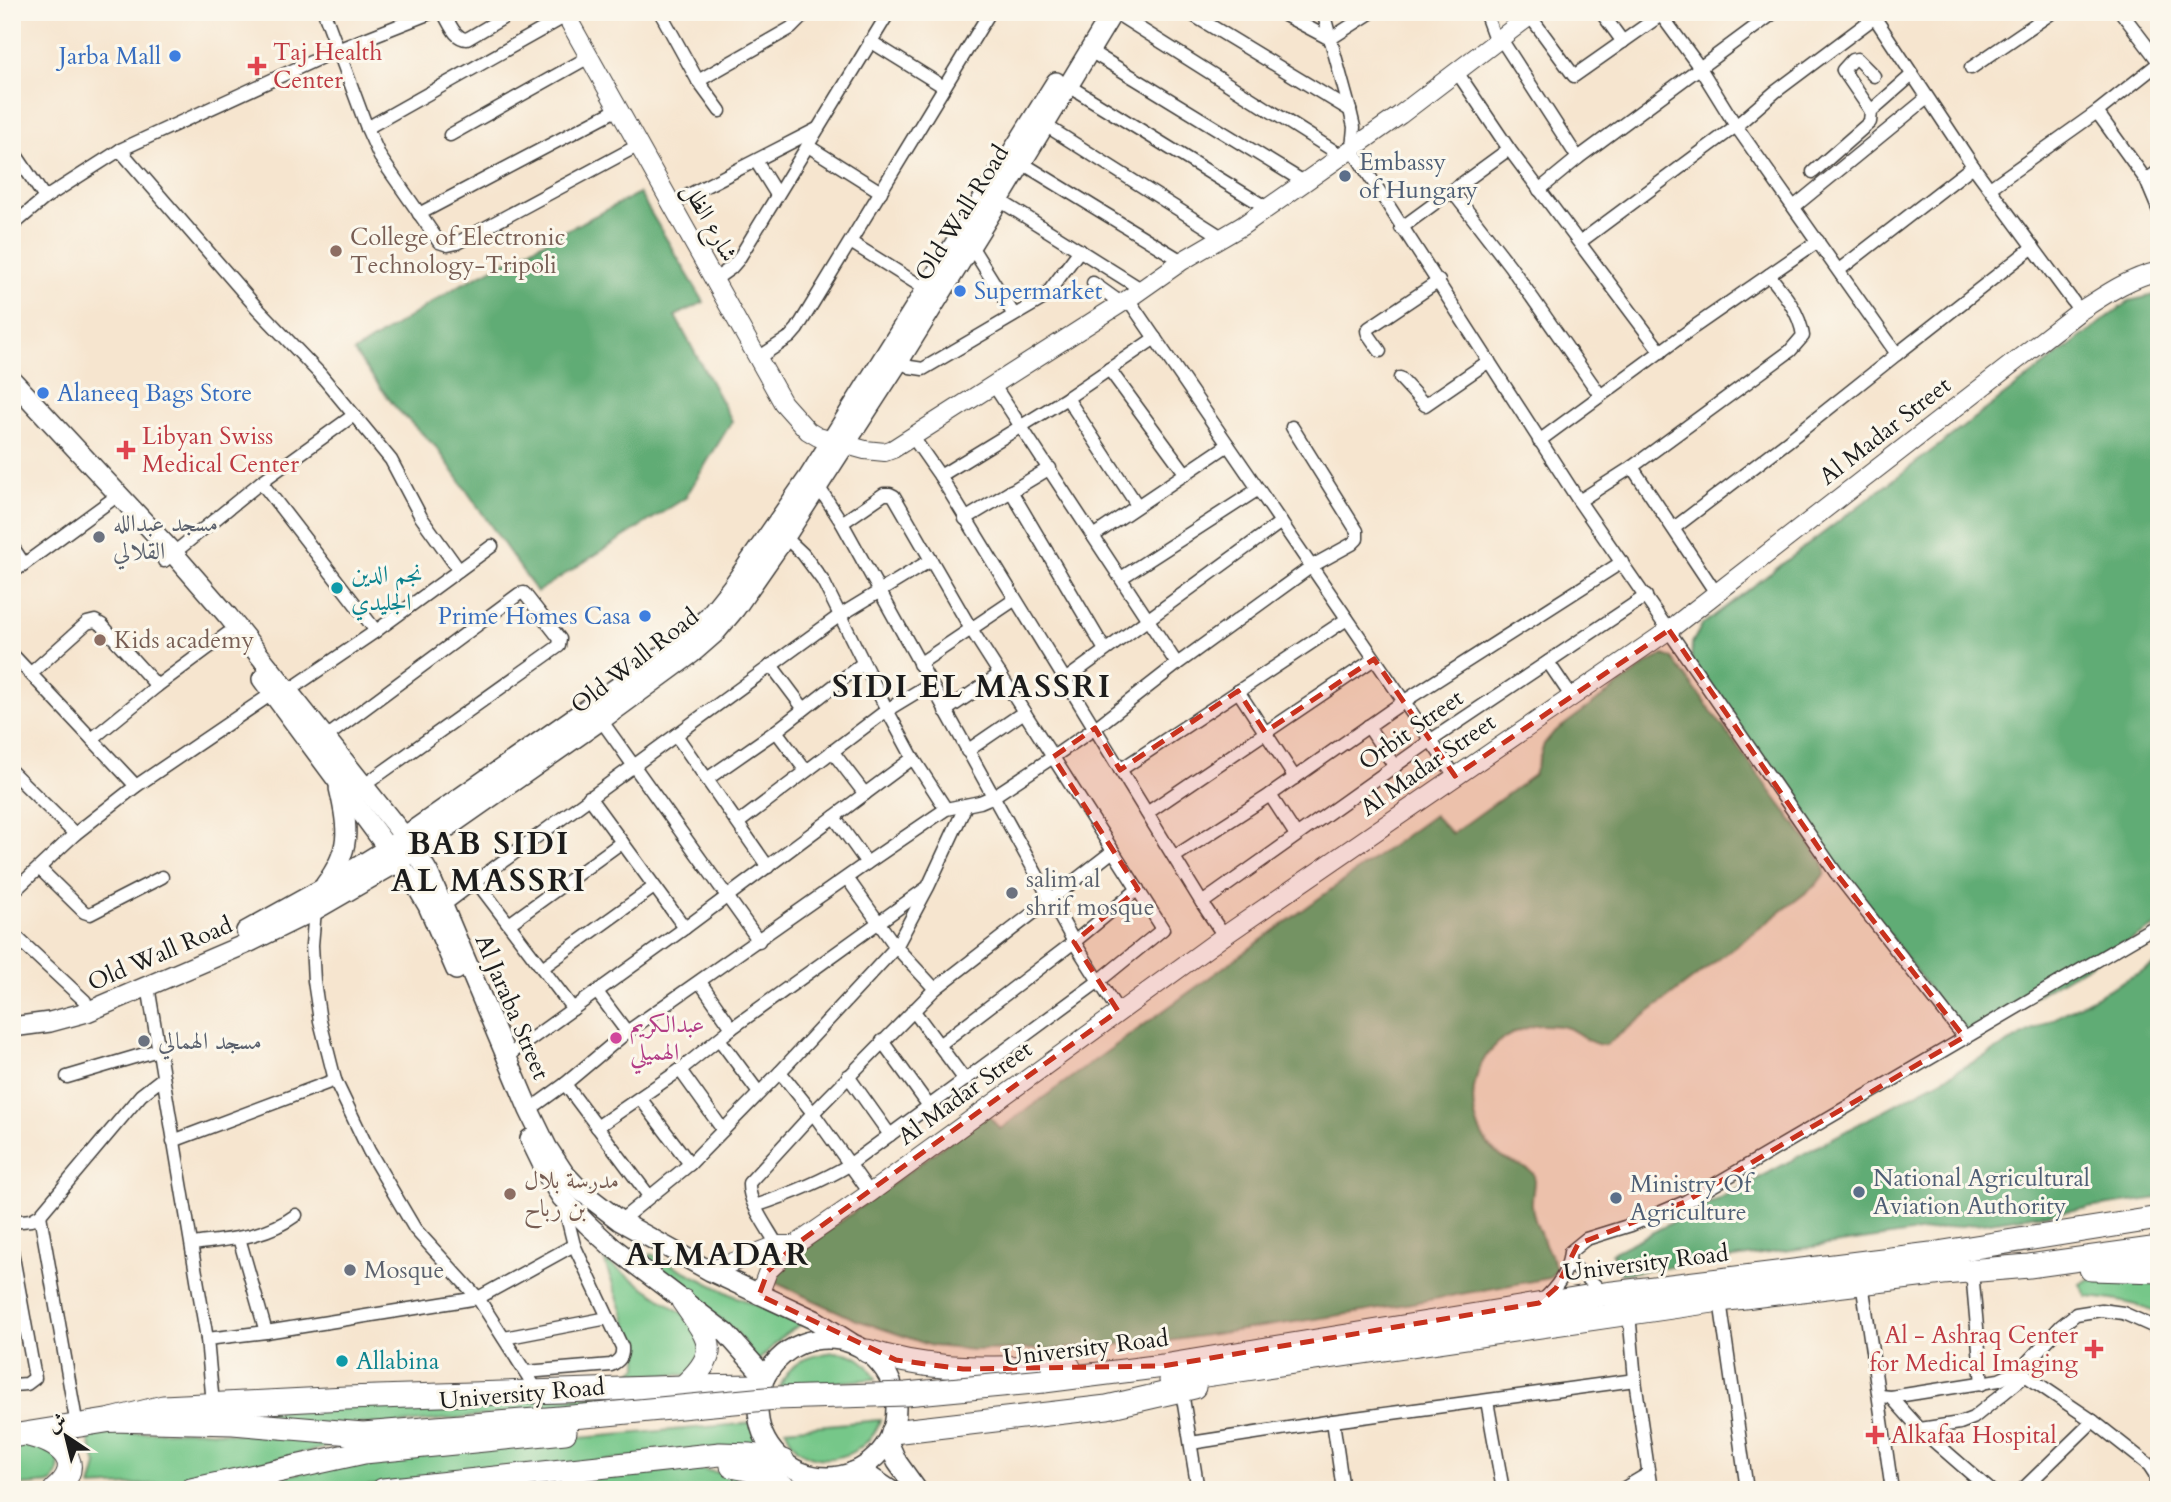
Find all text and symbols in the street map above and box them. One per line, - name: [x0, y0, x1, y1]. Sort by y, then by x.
- place label: Taj Health Center: [273, 36, 382, 97]
- place label: Jarba Mall: [56, 40, 161, 73]
- marker: Jarba Mall: [167, 48, 183, 64]
- marker: Taj Health Center: [247, 56, 267, 76]
- street label: Old Wall Road: [907, 139, 1017, 287]
- place label: Embassy of Hungary: [1359, 146, 1478, 207]
- marker: Embassy of Hungary: [1337, 168, 1353, 184]
- street label: شارع الظل: [672, 176, 745, 269]
- place label: College of Electronic Technology-Tripoli: [350, 221, 565, 282]
- marker: College of Electronic Technology-Tripoli: [328, 243, 344, 259]
- place label: Supermarket: [974, 275, 1103, 308]
- marker: Supermarket: [952, 283, 968, 299]
- street label: Al Madar Street: [1812, 369, 1958, 493]
- place label: Alaneeq Bags Store: [57, 377, 252, 410]
- marker: Alaneeq Bags Store: [35, 385, 51, 401]
- place label: Libyan Swiss Medical Center: [142, 420, 299, 481]
- marker: Libyan Swiss Medical Center: [116, 440, 136, 460]
- place label: مسجد عبدالله القلالي: [113, 507, 218, 570]
- marker: مسجد عبدالله القلالي: [91, 529, 107, 545]
- place label: نجم الدين الجليدي: [351, 558, 423, 621]
- marker: نجم الدين الجليدي: [329, 580, 345, 596]
- place label: Prime Homes Casa: [438, 600, 632, 633]
- street label: Old Wall Road: [564, 600, 706, 722]
- marker: Prime Homes Casa: [637, 608, 653, 624]
- place label: Kids academy: [114, 624, 255, 657]
- marker: Kids academy: [92, 632, 108, 648]
- district label: SIDI EL MASSRI: [832, 665, 1112, 709]
- street label: Orbit Street: [1352, 682, 1470, 778]
- street label: Al Madar Street: [1354, 706, 1503, 824]
- district label: BAB SIDI AL MASSRI: [391, 822, 587, 903]
- place label: salim al shrif mosque: [1026, 863, 1155, 924]
- marker: salim al shrif mosque: [1004, 885, 1020, 901]
- street label: Old Wall Road: [83, 909, 238, 999]
- street label: Al Jaraba Street: [467, 929, 558, 1085]
- place label: عبدالكريم الهميلي: [630, 1008, 705, 1075]
- place label: مسجد الهمالي: [158, 1025, 262, 1060]
- marker: عبدالكريم الهميلي: [608, 1030, 624, 1046]
- marker: مسجد الهمالي: [136, 1033, 152, 1049]
- street label: Al Madar Street: [891, 1033, 1039, 1153]
- place label: National Agricultural Aviation Authority: [1873, 1162, 2090, 1223]
- place label: مدرسة بلال بن رباح: [524, 1164, 619, 1229]
- place label: Ministry Of Agriculture: [1630, 1168, 1755, 1229]
- marker: National Agricultural Aviation Authority: [1851, 1184, 1867, 1200]
- marker: مدرسة بلال بن رباح: [502, 1186, 518, 1202]
- marker: Ministry Of Agriculture: [1608, 1190, 1624, 1206]
- district label: ALMADAR: [625, 1233, 811, 1277]
- street label: University Road: [1562, 1236, 1731, 1289]
- place label: Mosque: [364, 1254, 445, 1287]
- marker: Mosque: [342, 1262, 358, 1278]
- place label: Al - Ashraq Center for Medical Imaging: [1869, 1319, 2079, 1380]
- street label: University Road: [1002, 1321, 1171, 1374]
- marker: Al - Ashraq Center for Medical Imaging: [2084, 1339, 2104, 1359]
- place label: Allabina: [356, 1345, 440, 1378]
- marker: Allabina: [334, 1353, 350, 1369]
- street label: University Road: [438, 1370, 606, 1418]
- north arrow: [32, 1400, 102, 1470]
- text: ش: [42, 1407, 72, 1439]
- place label: Alkafaa Hospital: [1891, 1419, 2057, 1452]
- marker: Alkafaa Hospital: [1865, 1425, 1885, 1445]

